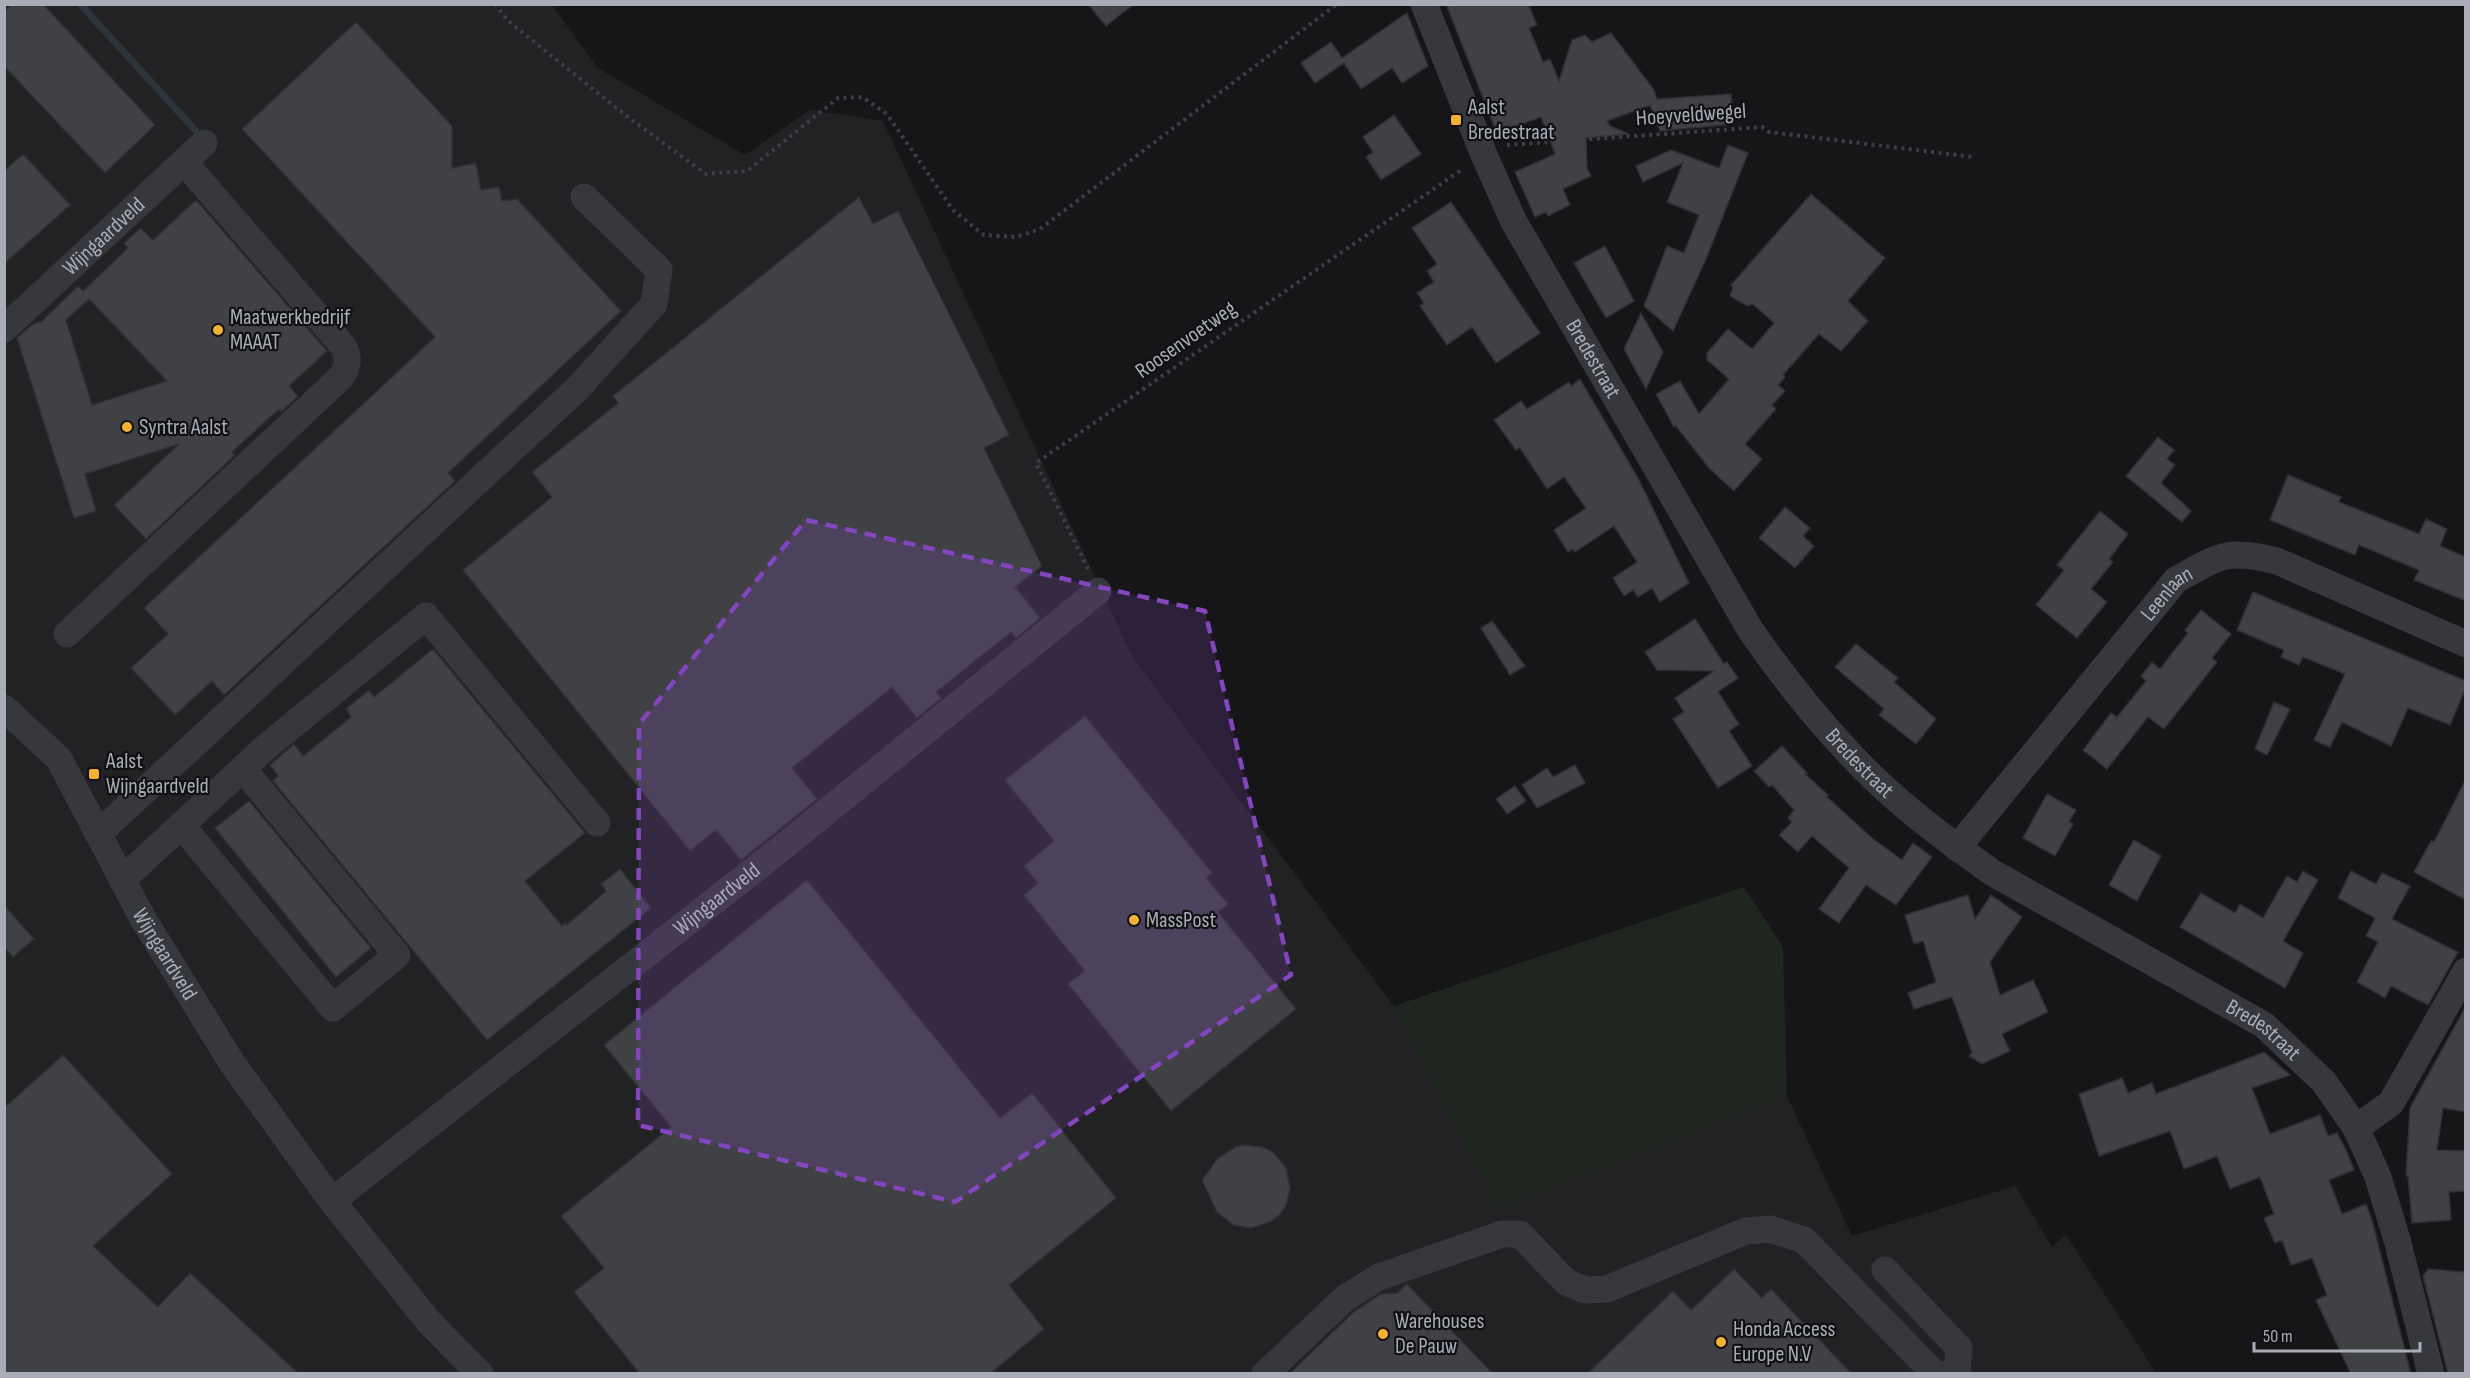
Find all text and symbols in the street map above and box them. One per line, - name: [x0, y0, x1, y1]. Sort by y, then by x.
- place label: Aalst Bredestraat: [1467, 94, 1555, 146]
- street label: Hoeyveldwegel: [1635, 98, 1747, 132]
- marker: Aalst Bredestraat: [1449, 113, 1463, 127]
- street label: Wijngaardveld: [57, 191, 150, 281]
- street label: Roosenvoetweg: [1130, 295, 1242, 385]
- place label: Maatwerkbedrijf MAAAT: [230, 304, 351, 356]
- street label: Bredestraat: [1560, 314, 1627, 403]
- marker: Maatwerkbedrijf MAAAT: [211, 323, 225, 337]
- place label: Syntra Aalst: [139, 414, 228, 441]
- marker: Syntra Aalst: [120, 420, 134, 434]
- street label: Leenlaan: [2135, 560, 2197, 626]
- street label: Bredestraat: [1820, 723, 1900, 804]
- place label: Aalst Wijngaardveld: [105, 748, 209, 800]
- marker: Aalst Wijngaardveld: [87, 767, 101, 781]
- street label: Wijngaardveld: [668, 857, 766, 941]
- street label: Wijngaardveld: [126, 904, 203, 1005]
- place label: MassPost: [1146, 907, 1216, 934]
- marker: MassPost: [1127, 913, 1141, 927]
- street label: Bredestraat: [2221, 993, 2307, 1066]
- place label: Warehouses De Pauw: [1395, 1308, 1484, 1360]
- scale bar: [2254, 1315, 2420, 1353]
- place label: Honda Access Europe N.V: [1733, 1316, 1836, 1368]
- text: 50 m: [2263, 1326, 2293, 1347]
- marker: Warehouses De Pauw: [1376, 1327, 1390, 1341]
- marker: Honda Access Europe N.V: [1714, 1335, 1728, 1349]

